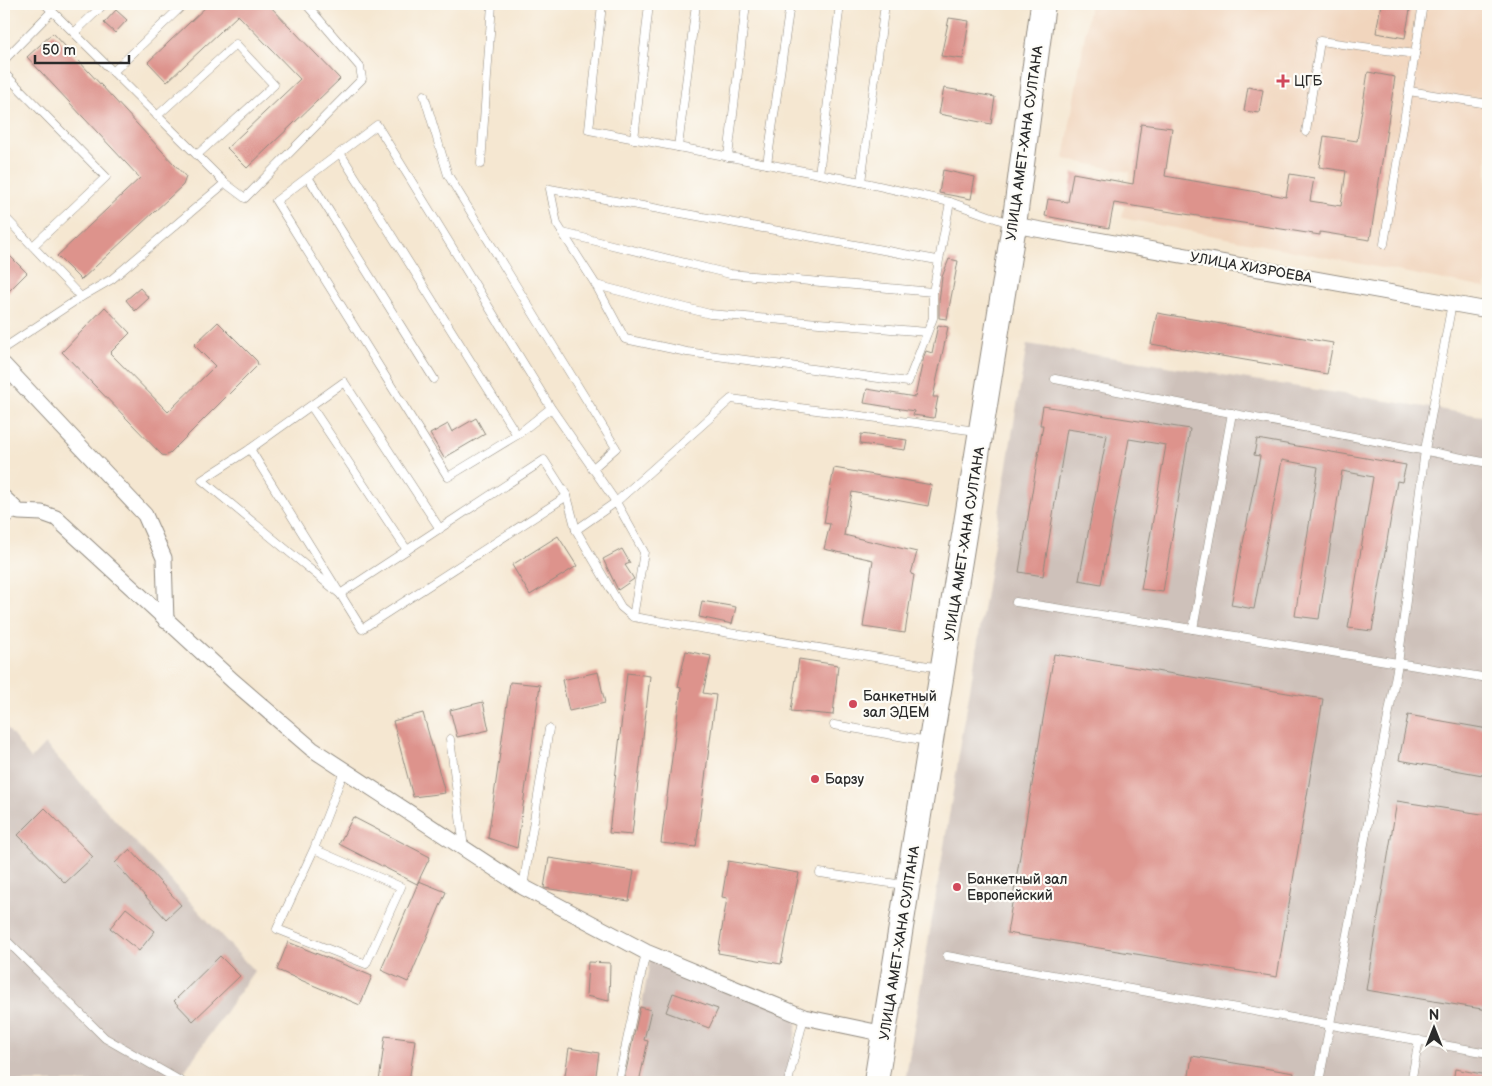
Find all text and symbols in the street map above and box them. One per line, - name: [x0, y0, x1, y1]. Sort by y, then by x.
- scale bar: [35, 32, 129, 64]
- text: 50 m: [42, 41, 76, 60]
- street label: УЛИЦА АМЕТ-ХАНА СУЛТАНА: [1002, 44, 1047, 242]
- place label: ЦГБ: [1294, 73, 1322, 90]
- marker: ЦГБ: [1276, 74, 1290, 88]
- street label: УЛИЦА ХИЗРОЕВА: [1188, 248, 1314, 287]
- street label: УЛИЦА АМЕТ-ХАНА СУЛТАНА: [941, 445, 988, 642]
- place label: Банкетный зал ЭДЕМ: [863, 688, 937, 721]
- marker: Банкетный зал ЭДЕМ: [847, 698, 859, 710]
- place label: Барзу: [825, 771, 864, 788]
- marker: Барзу: [809, 773, 821, 785]
- street label: УЛИЦА АМЕТ-ХАНА СУЛТАНА: [876, 844, 923, 1041]
- place label: Банкетный зал Европейский: [967, 871, 1067, 904]
- marker: Банкетный зал Европейский: [951, 881, 963, 893]
- north arrow: [1410, 1004, 1460, 1054]
- text: N: [1429, 1007, 1439, 1024]

